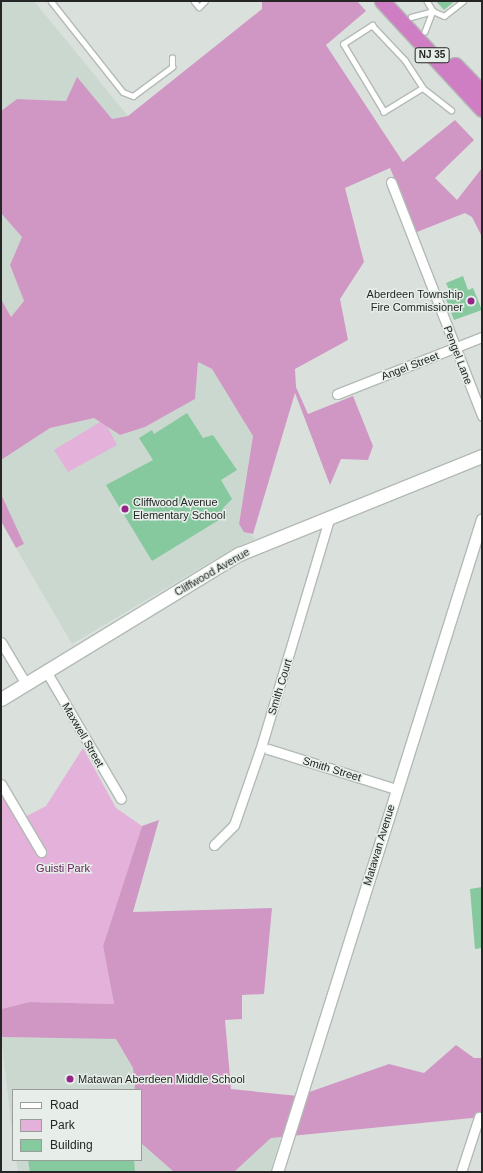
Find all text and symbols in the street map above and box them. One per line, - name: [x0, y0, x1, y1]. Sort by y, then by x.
- road number: NJ 35: [414, 47, 450, 63]
- place label: Aberdeen Township Fire Commissioner: [366, 288, 463, 314]
- marker: Aberdeen Township Fire Commissioner: [466, 296, 476, 306]
- street label: Pengel Lane: [441, 324, 475, 386]
- street label: Angel Street: [379, 349, 441, 383]
- place label: Cliffwood Avenue Elementary School: [133, 496, 225, 522]
- marker: Cliffwood Avenue Elementary School: [120, 504, 130, 514]
- street label: Cliffwood Avenue: [172, 545, 252, 599]
- street label: Smith Court: [265, 657, 295, 717]
- street label: Maxwell Street: [59, 700, 107, 770]
- street label: Smith Street: [301, 754, 363, 784]
- street label: Matawan Avenue: [360, 803, 398, 887]
- park label: Guisti Park: [36, 861, 90, 875]
- place label: Matawan Aberdeen Middle School: [78, 1072, 246, 1086]
- marker: Matawan Aberdeen Middle School: [65, 1074, 75, 1084]
- legend: [12, 1089, 142, 1161]
- text: Road: [50, 1098, 79, 1112]
- text: Park: [50, 1118, 75, 1132]
- text: Building: [50, 1138, 93, 1152]

